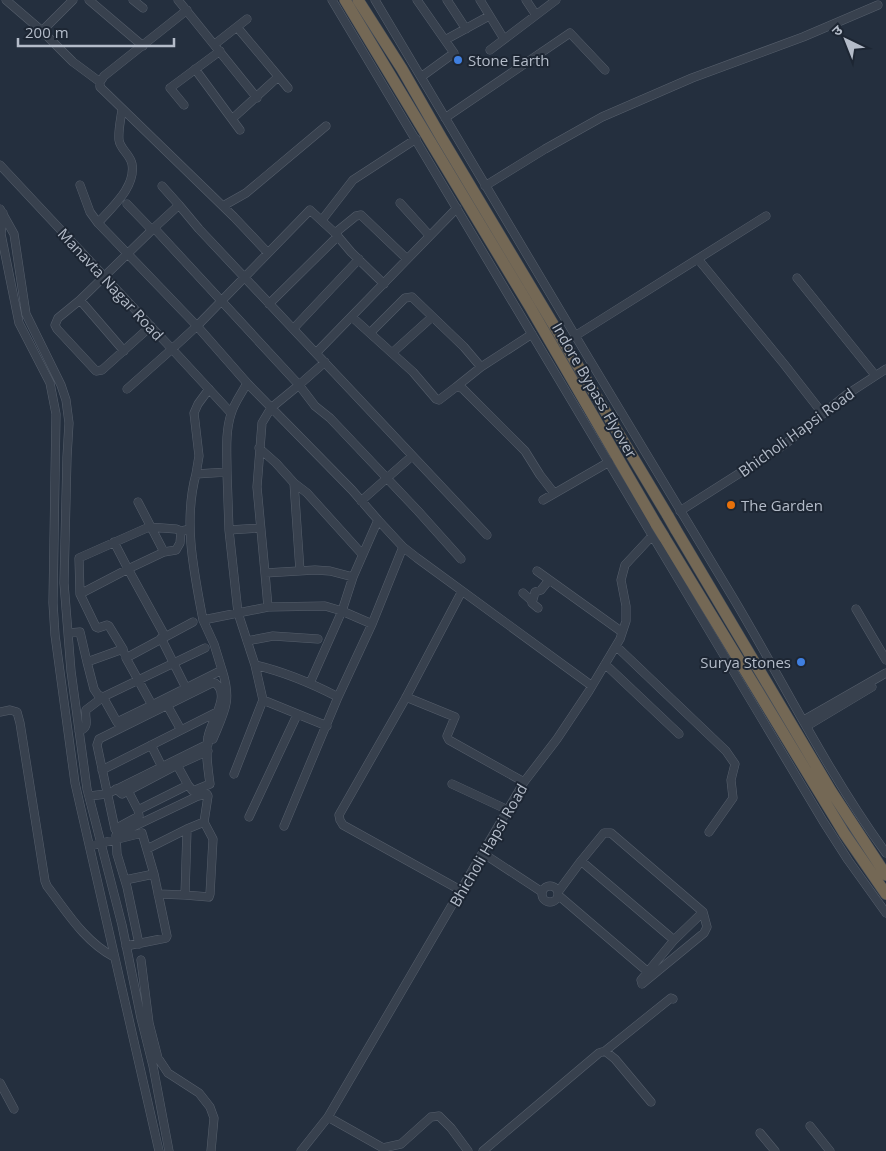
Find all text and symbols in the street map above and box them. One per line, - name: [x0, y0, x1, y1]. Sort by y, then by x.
- scale bar: [18, 15, 174, 47]
- north arrow: [821, 15, 871, 65]
- text: उ: [827, 20, 847, 40]
- text: 200 m: [25, 22, 69, 42]
- place label: Stone Earth: [468, 50, 549, 70]
- marker: Stone Earth: [452, 54, 464, 66]
- street label: Manavta Nagar Road: [54, 224, 168, 344]
- street label: Indore Bypass Flyover: [548, 319, 642, 461]
- street label: Bhicholi Hapsi Road: [734, 383, 858, 481]
- place label: The Garden: [741, 495, 823, 515]
- marker: The Garden: [725, 499, 737, 511]
- place label: Surya Stones: [700, 652, 791, 672]
- marker: Surya Stones: [795, 656, 807, 668]
- street label: Bhicholi Hapsi Road: [445, 780, 531, 910]

